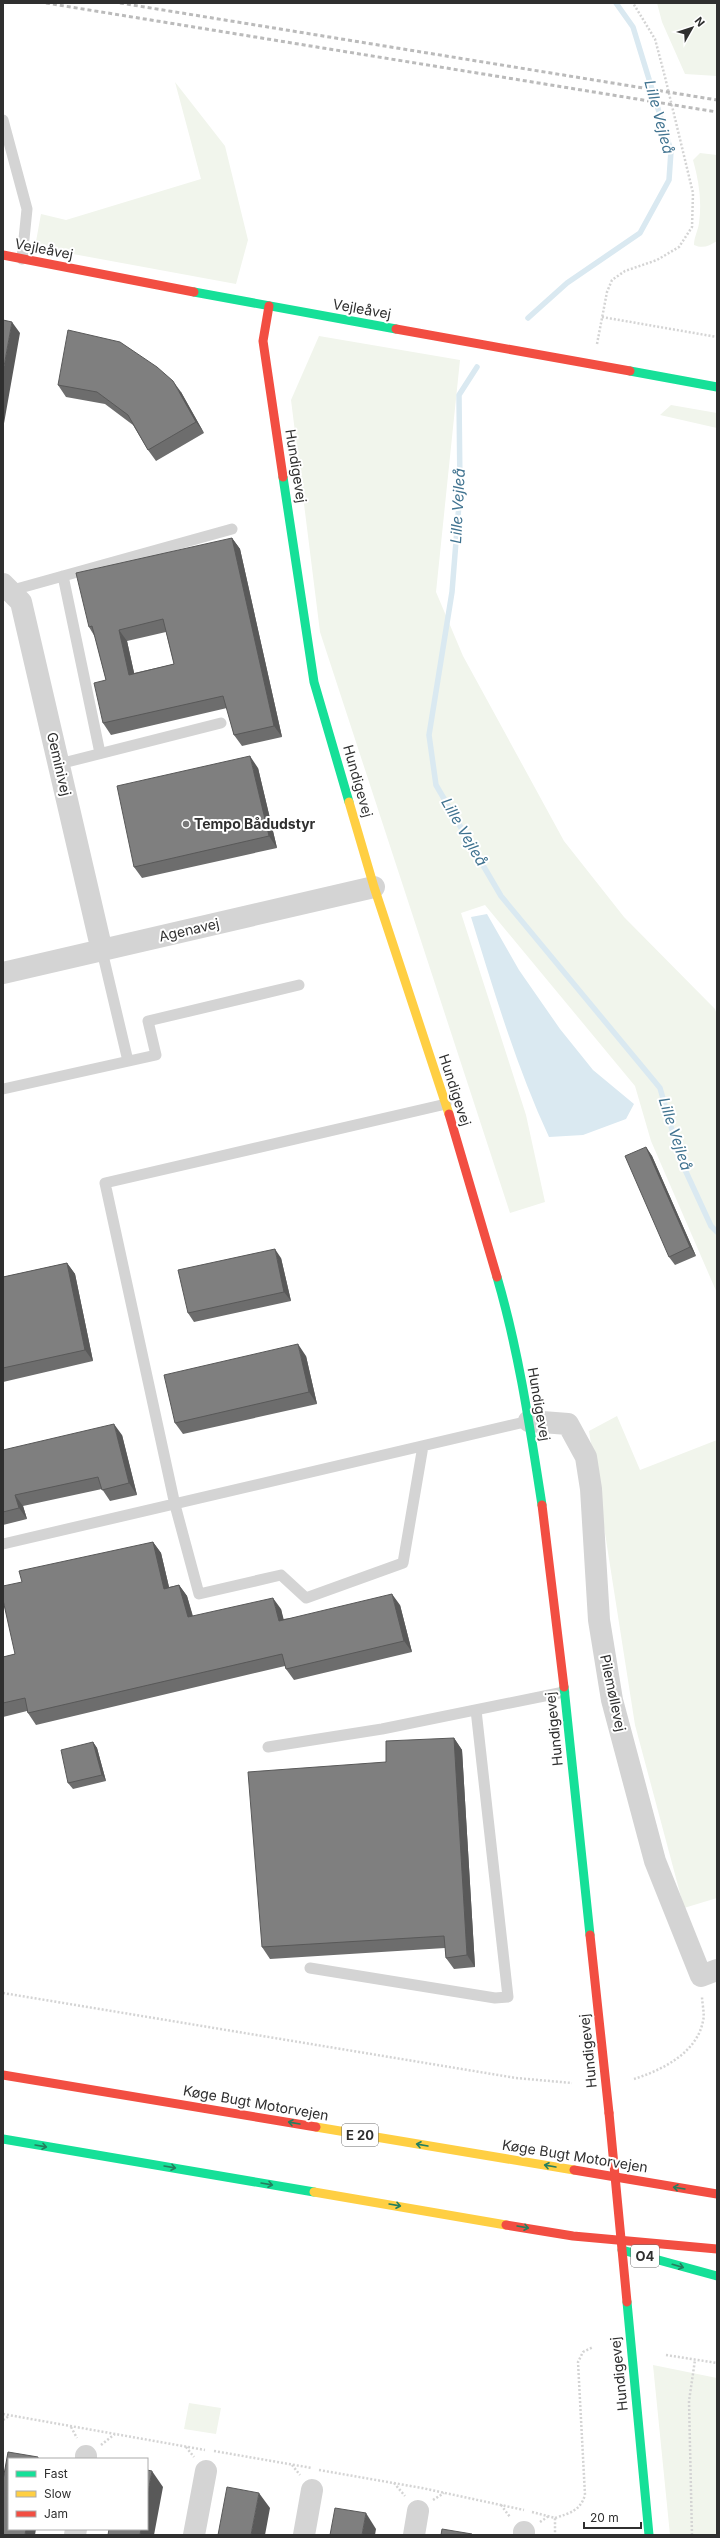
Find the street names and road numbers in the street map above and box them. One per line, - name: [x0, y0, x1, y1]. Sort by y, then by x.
- street label: Vejleåvej: [14, 235, 75, 262]
- street label: Vejleåvej: [332, 295, 393, 322]
- street label: Hundigevej: [282, 428, 311, 504]
- street label: Geminivej: [44, 730, 75, 798]
- street label: Hundigevej: [340, 743, 377, 819]
- street label: Agenavej: [157, 914, 221, 945]
- street label: Hundigevej: [436, 1052, 475, 1128]
- street label: Hundigevej: [525, 1366, 554, 1442]
- street label: Pilemøllevej: [597, 1653, 630, 1733]
- street label: Hundigevej: [541, 1691, 566, 1767]
- street label: Hundigevej: [575, 2013, 600, 2089]
- street label: Køge Bugt Motorvejen: [182, 2081, 330, 2124]
- road number: E 20: [342, 2124, 378, 2146]
- street label: Køge Bugt Motorvejen: [501, 2136, 649, 2175]
- road number: O4: [631, 2245, 659, 2267]
- street label: Hundigevej: [606, 2336, 631, 2412]

